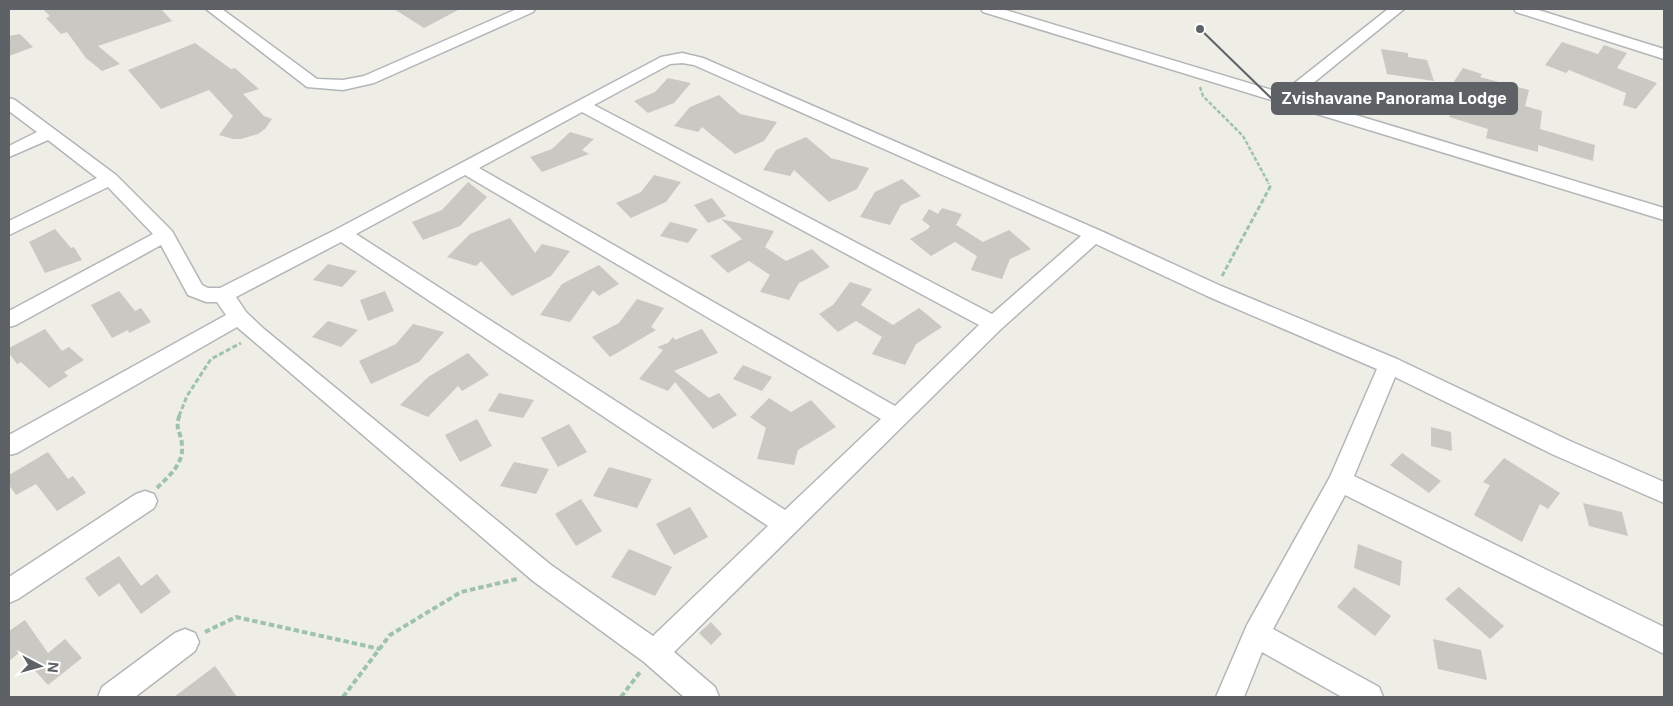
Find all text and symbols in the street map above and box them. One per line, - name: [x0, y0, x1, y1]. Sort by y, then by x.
- callout: Zvishavane Panorama Lodge: [1272, 83, 1517, 114]
- text: Zvishavane Panorama Lodge: [1281, 88, 1507, 108]
- north arrow: [15, 641, 65, 691]
- text: N: [44, 661, 62, 674]

